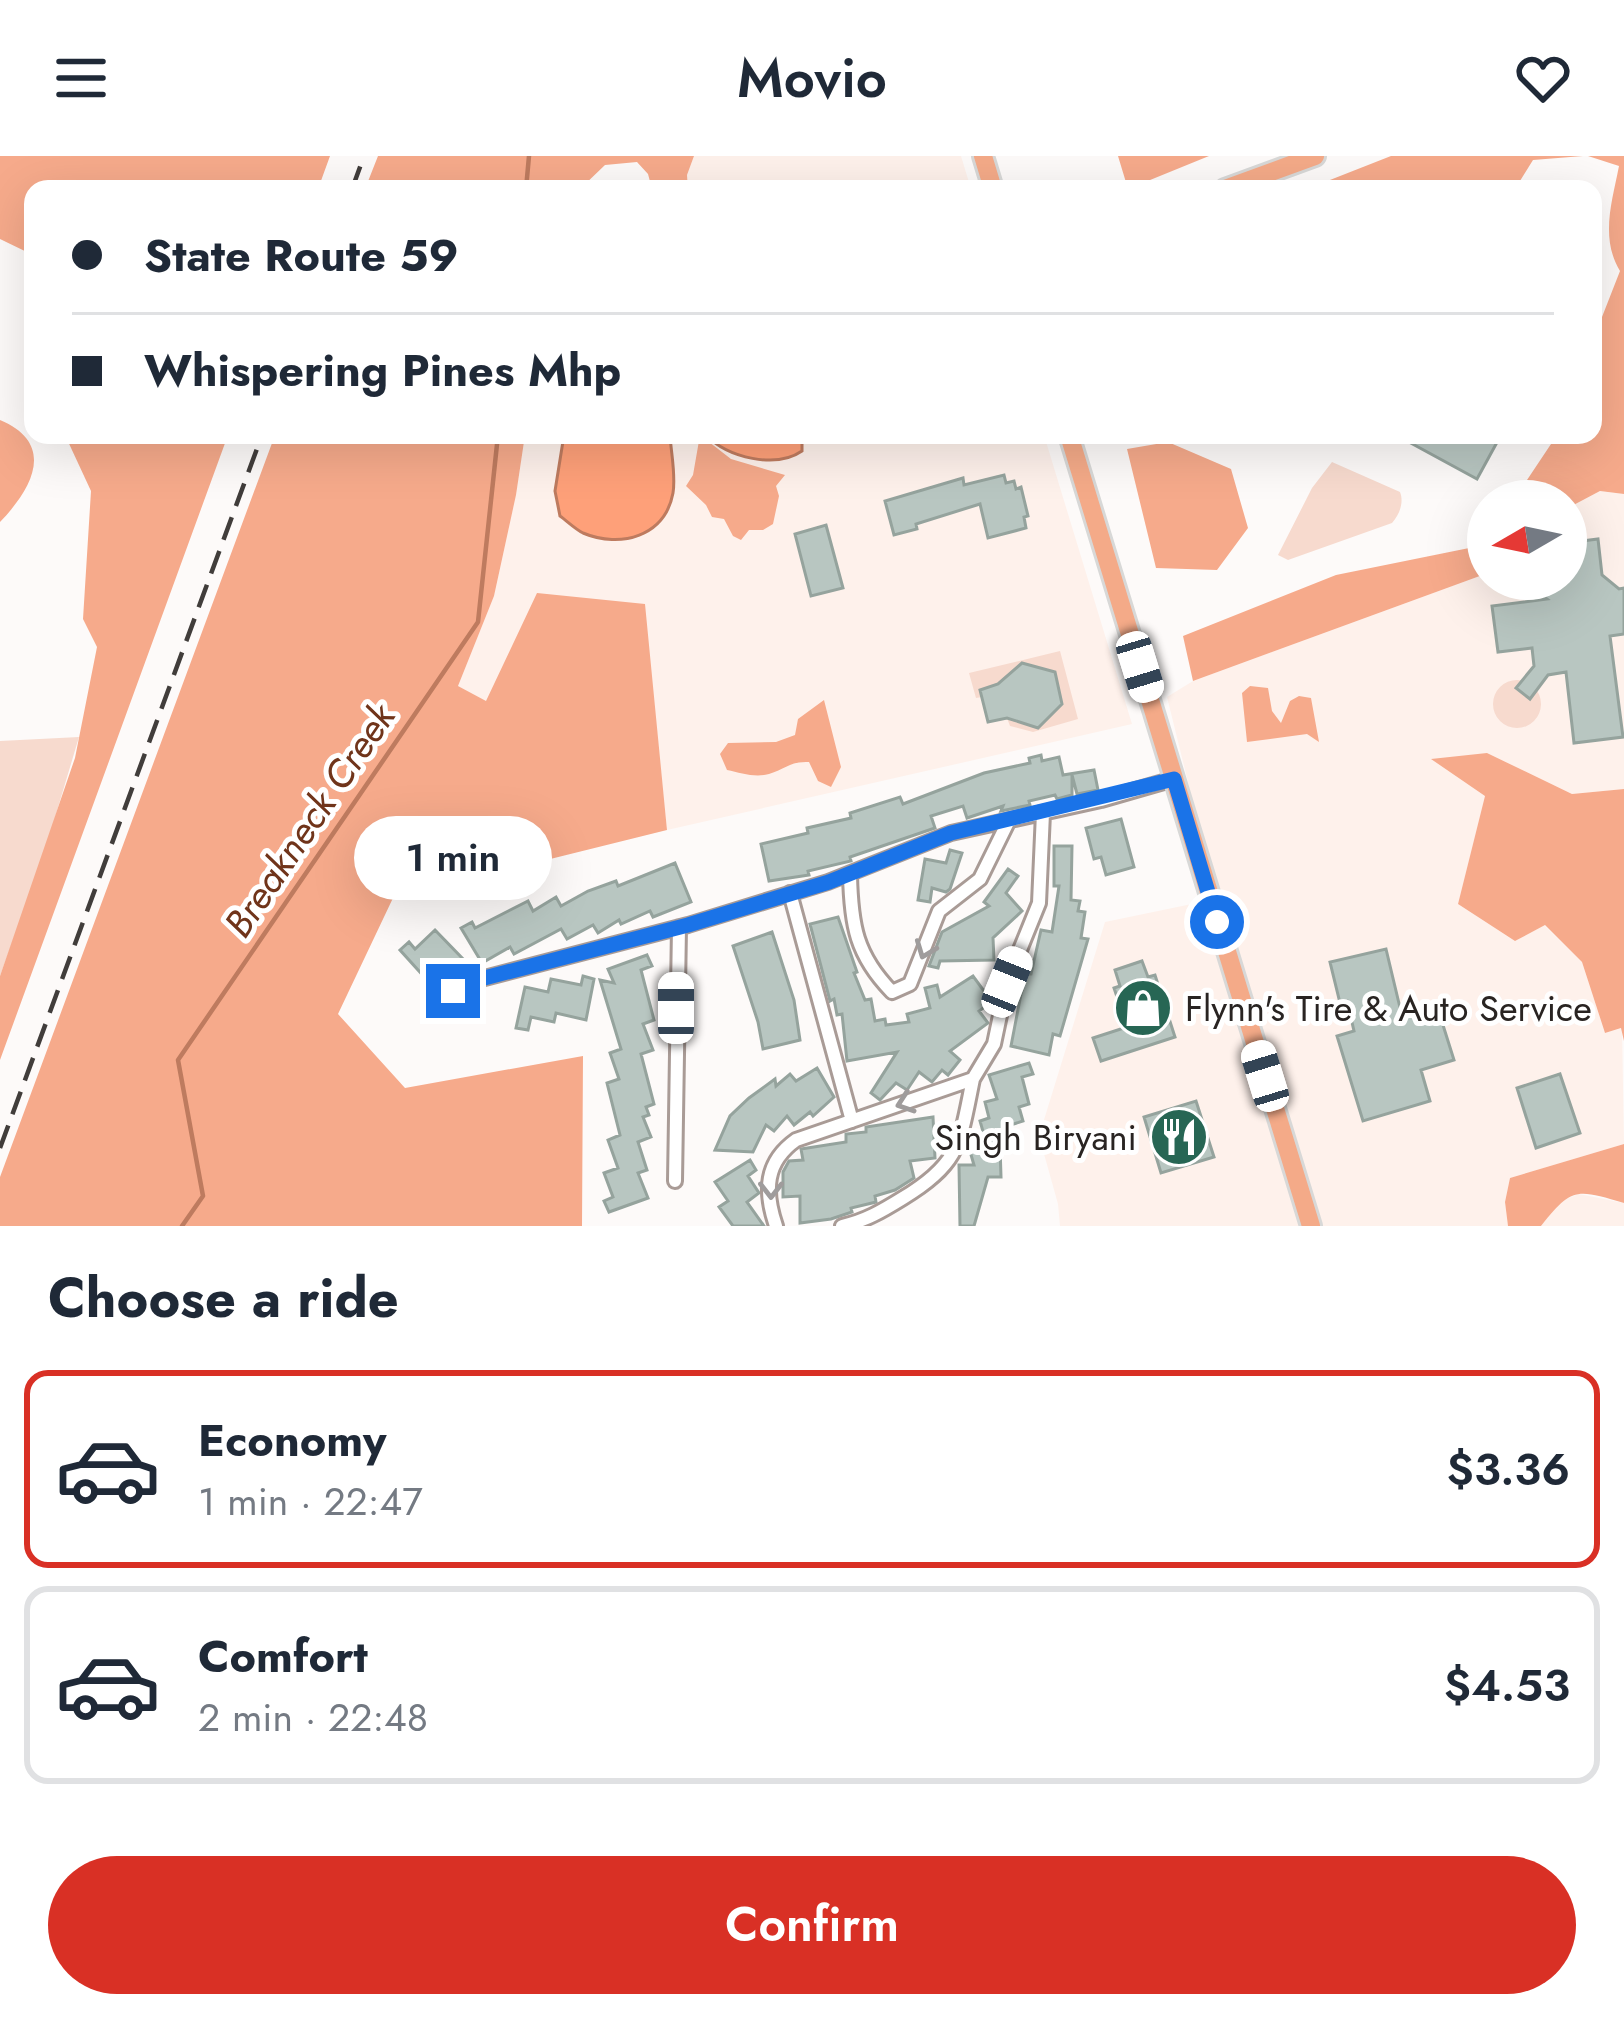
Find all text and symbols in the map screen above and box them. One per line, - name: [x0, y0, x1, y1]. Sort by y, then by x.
- text: Movio: [737, 39, 887, 117]
- icon: menu: [48, 45, 114, 111]
- icon: heart: [1510, 45, 1576, 111]
- text: State Route 59: [144, 223, 459, 288]
- text: Whispering Pines Mhp: [144, 338, 621, 403]
- north arrow: [1467, 480, 1587, 600]
- map controls: [1467, 480, 1587, 600]
- car: [1112, 627, 1168, 707]
- water label: Breakneck Creek: [210, 690, 410, 949]
- callout: 1 min: [354, 817, 552, 901]
- text: 1 min: [406, 829, 500, 886]
- route start: [1190, 895, 1244, 949]
- one-way arrow: [914, 938, 939, 959]
- car: [977, 942, 1037, 1022]
- route end: [426, 964, 480, 1018]
- car: [658, 972, 694, 1044]
- shop icon: Flynn's Tire & Auto Service: [1112, 977, 1174, 1039]
- place label: Flynn's Tire & Auto Service: [1185, 982, 1592, 1034]
- car: [1237, 1036, 1293, 1116]
- one-way arrow: [895, 1088, 916, 1113]
- restaurant icon: Singh Biryani: [1148, 1106, 1210, 1168]
- place label: Singh Biryani: [934, 1111, 1137, 1163]
- one-way arrow: [758, 1182, 784, 1200]
- text: Choose a ride: [48, 1259, 399, 1337]
- text: Economy: [198, 1408, 386, 1473]
- icon: car: [54, 1415, 162, 1523]
- text: $3.36: [1447, 1437, 1570, 1502]
- text: 1 min · 22:47: [198, 1473, 423, 1530]
- text: Comfort: [198, 1624, 368, 1689]
- icon: car: [54, 1631, 162, 1739]
- text: $4.53: [1444, 1653, 1570, 1718]
- text: 2 min · 22:48: [198, 1689, 428, 1746]
- button: Confirm: [48, 1856, 1576, 1994]

